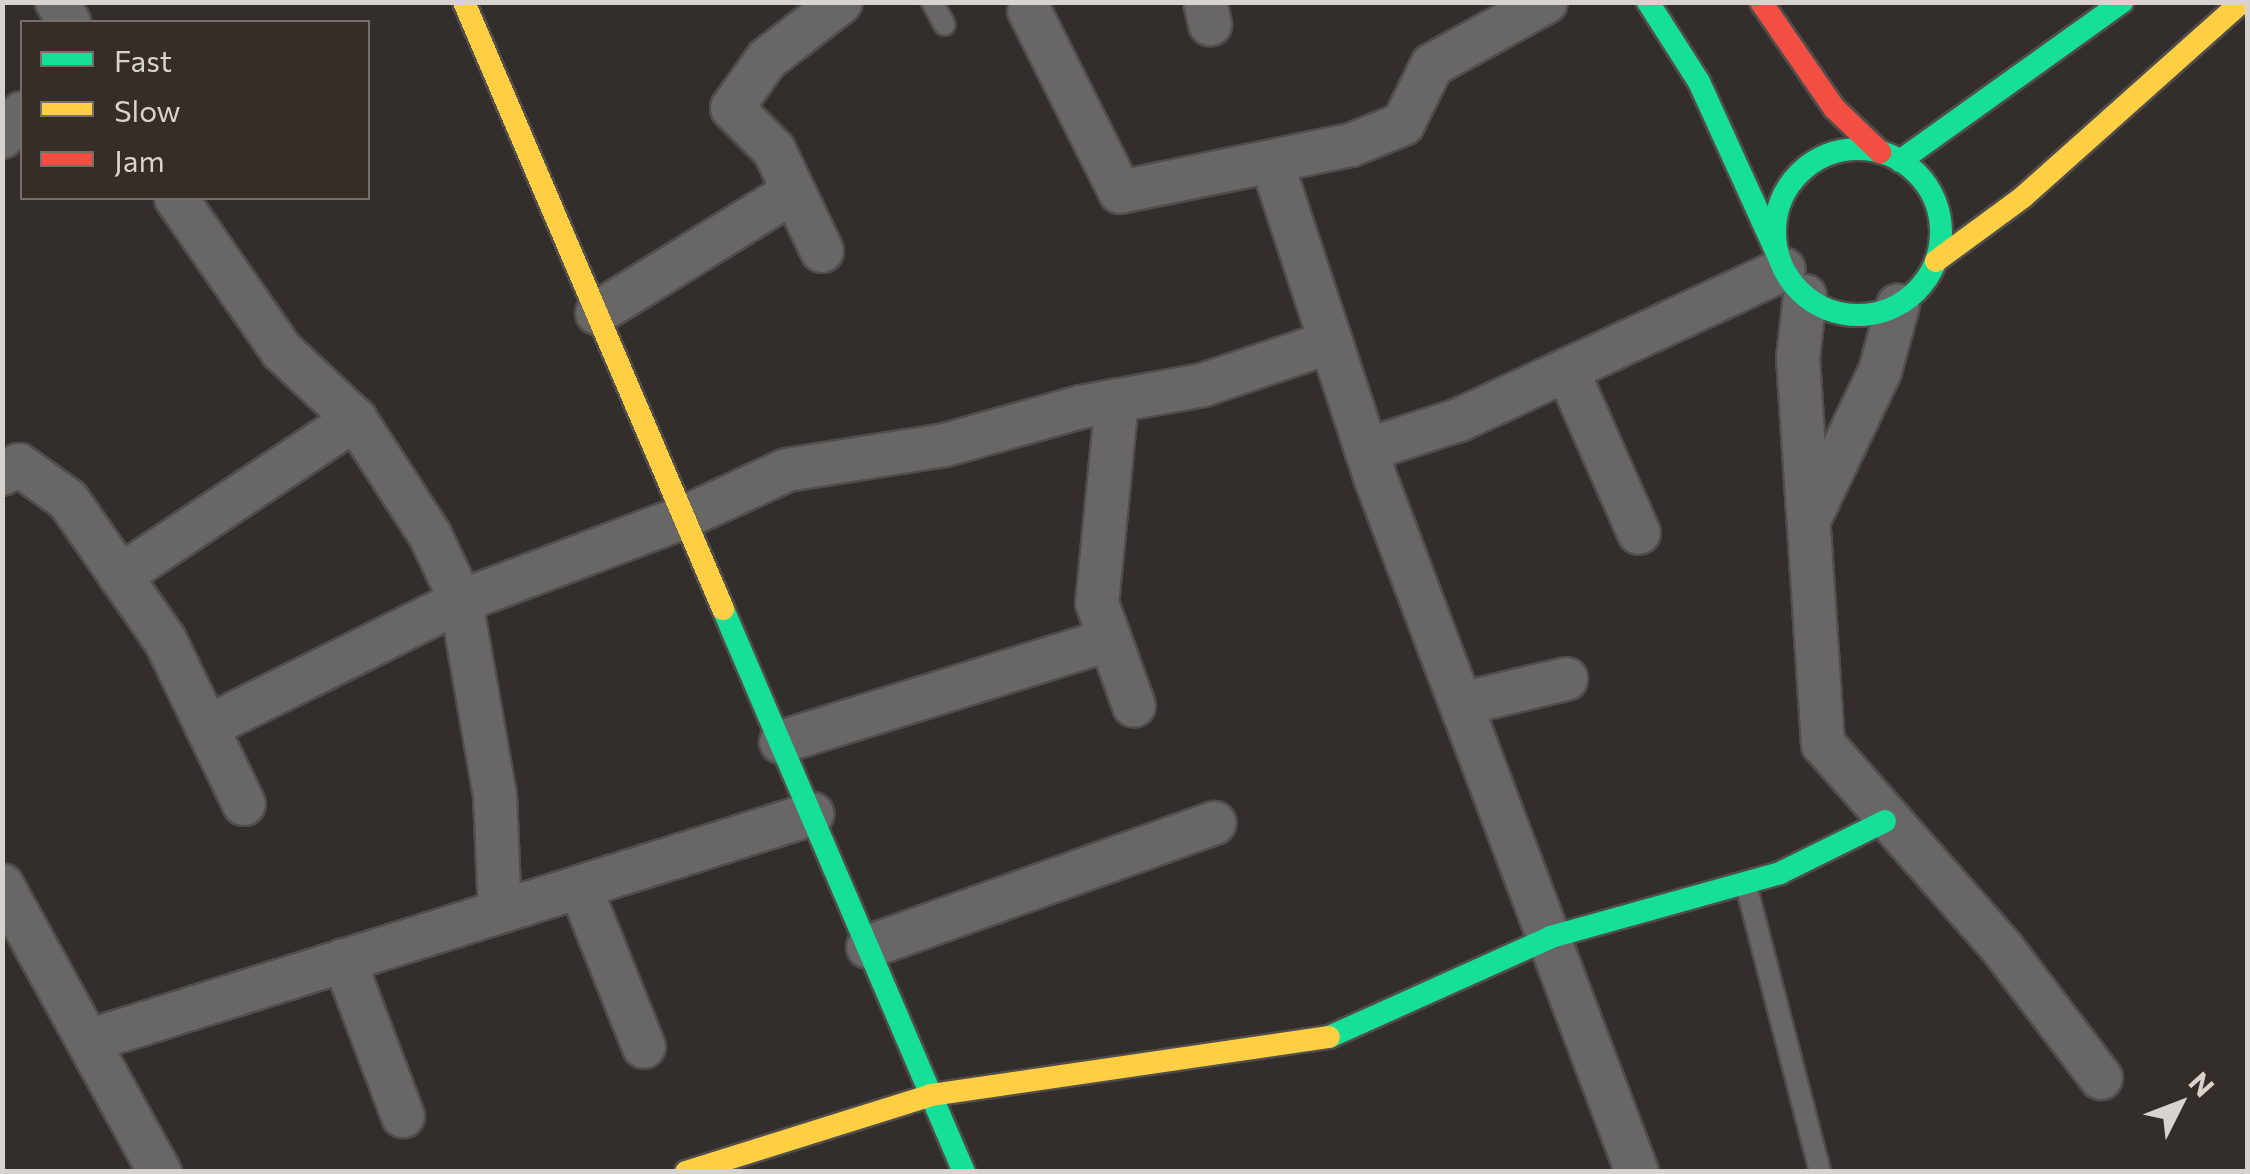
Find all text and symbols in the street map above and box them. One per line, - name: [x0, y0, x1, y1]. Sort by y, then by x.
- legend: [20, 20, 370, 200]
- text: Fast: [114, 41, 172, 78]
- text: Slow: [114, 91, 181, 128]
- text: Jam: [114, 141, 165, 178]
- north arrow: [2130, 1054, 2230, 1154]
- text: N: [2183, 1065, 2222, 1103]

